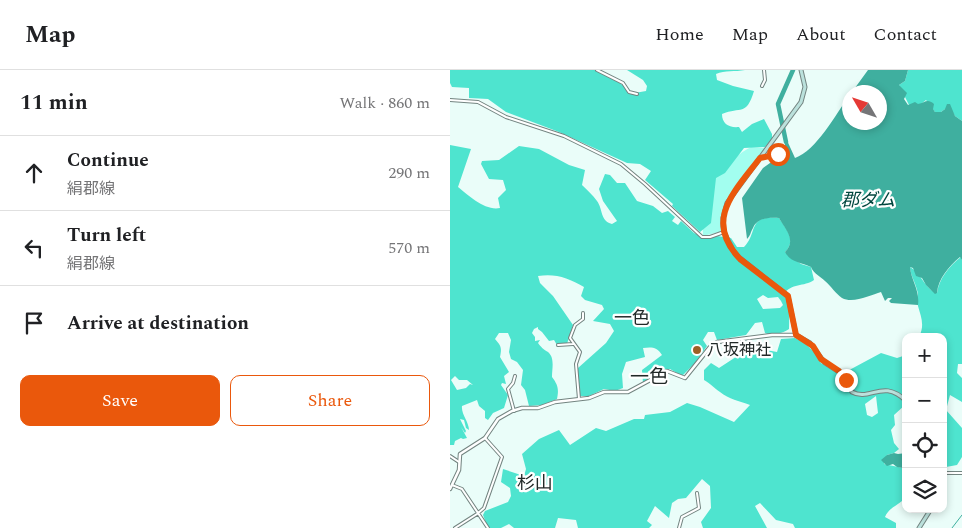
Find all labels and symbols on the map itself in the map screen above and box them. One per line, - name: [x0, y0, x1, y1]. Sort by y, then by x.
- north arrow: [842, 85, 887, 130]
- route start: [767, 143, 790, 166]
- water label: 郡ダム: [841, 187, 895, 214]
- district label: 一色: [614, 305, 650, 332]
- place label: 八坂神社: [707, 338, 771, 362]
- marker: 八坂神社: [691, 344, 703, 356]
- district label: 一色: [630, 363, 668, 392]
- route end: [835, 369, 858, 392]
- district label: 杉山: [517, 470, 553, 497]

